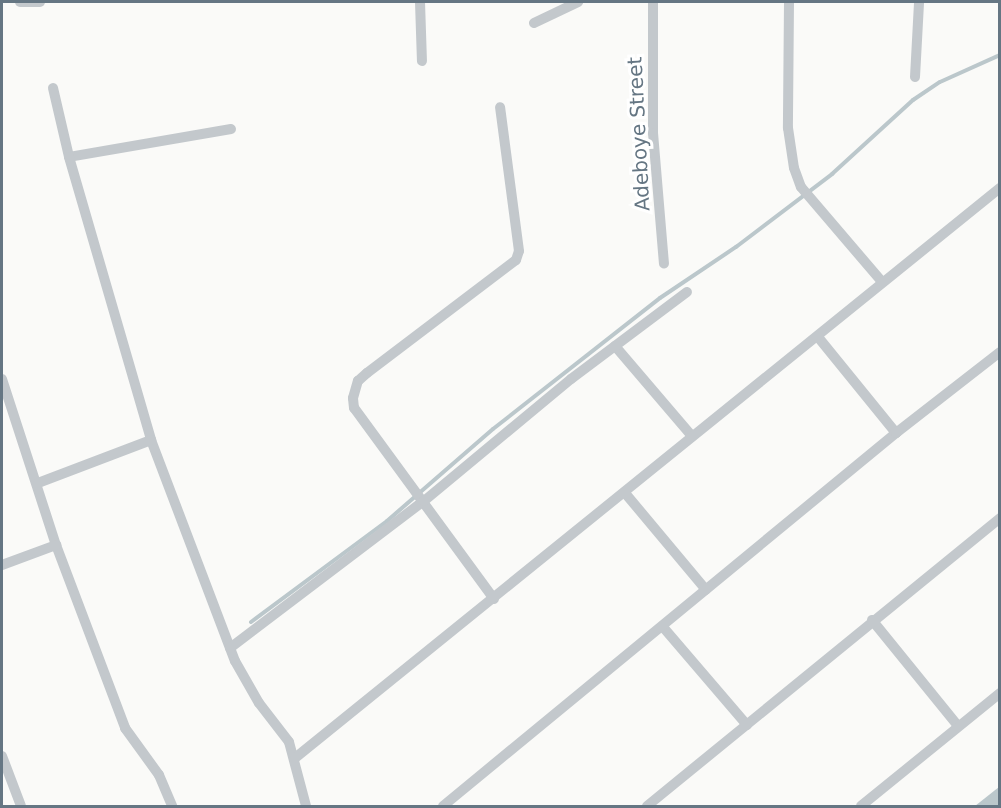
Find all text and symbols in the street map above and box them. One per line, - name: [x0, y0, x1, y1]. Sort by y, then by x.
- street label: Adeboye Street: [623, 56, 655, 212]

